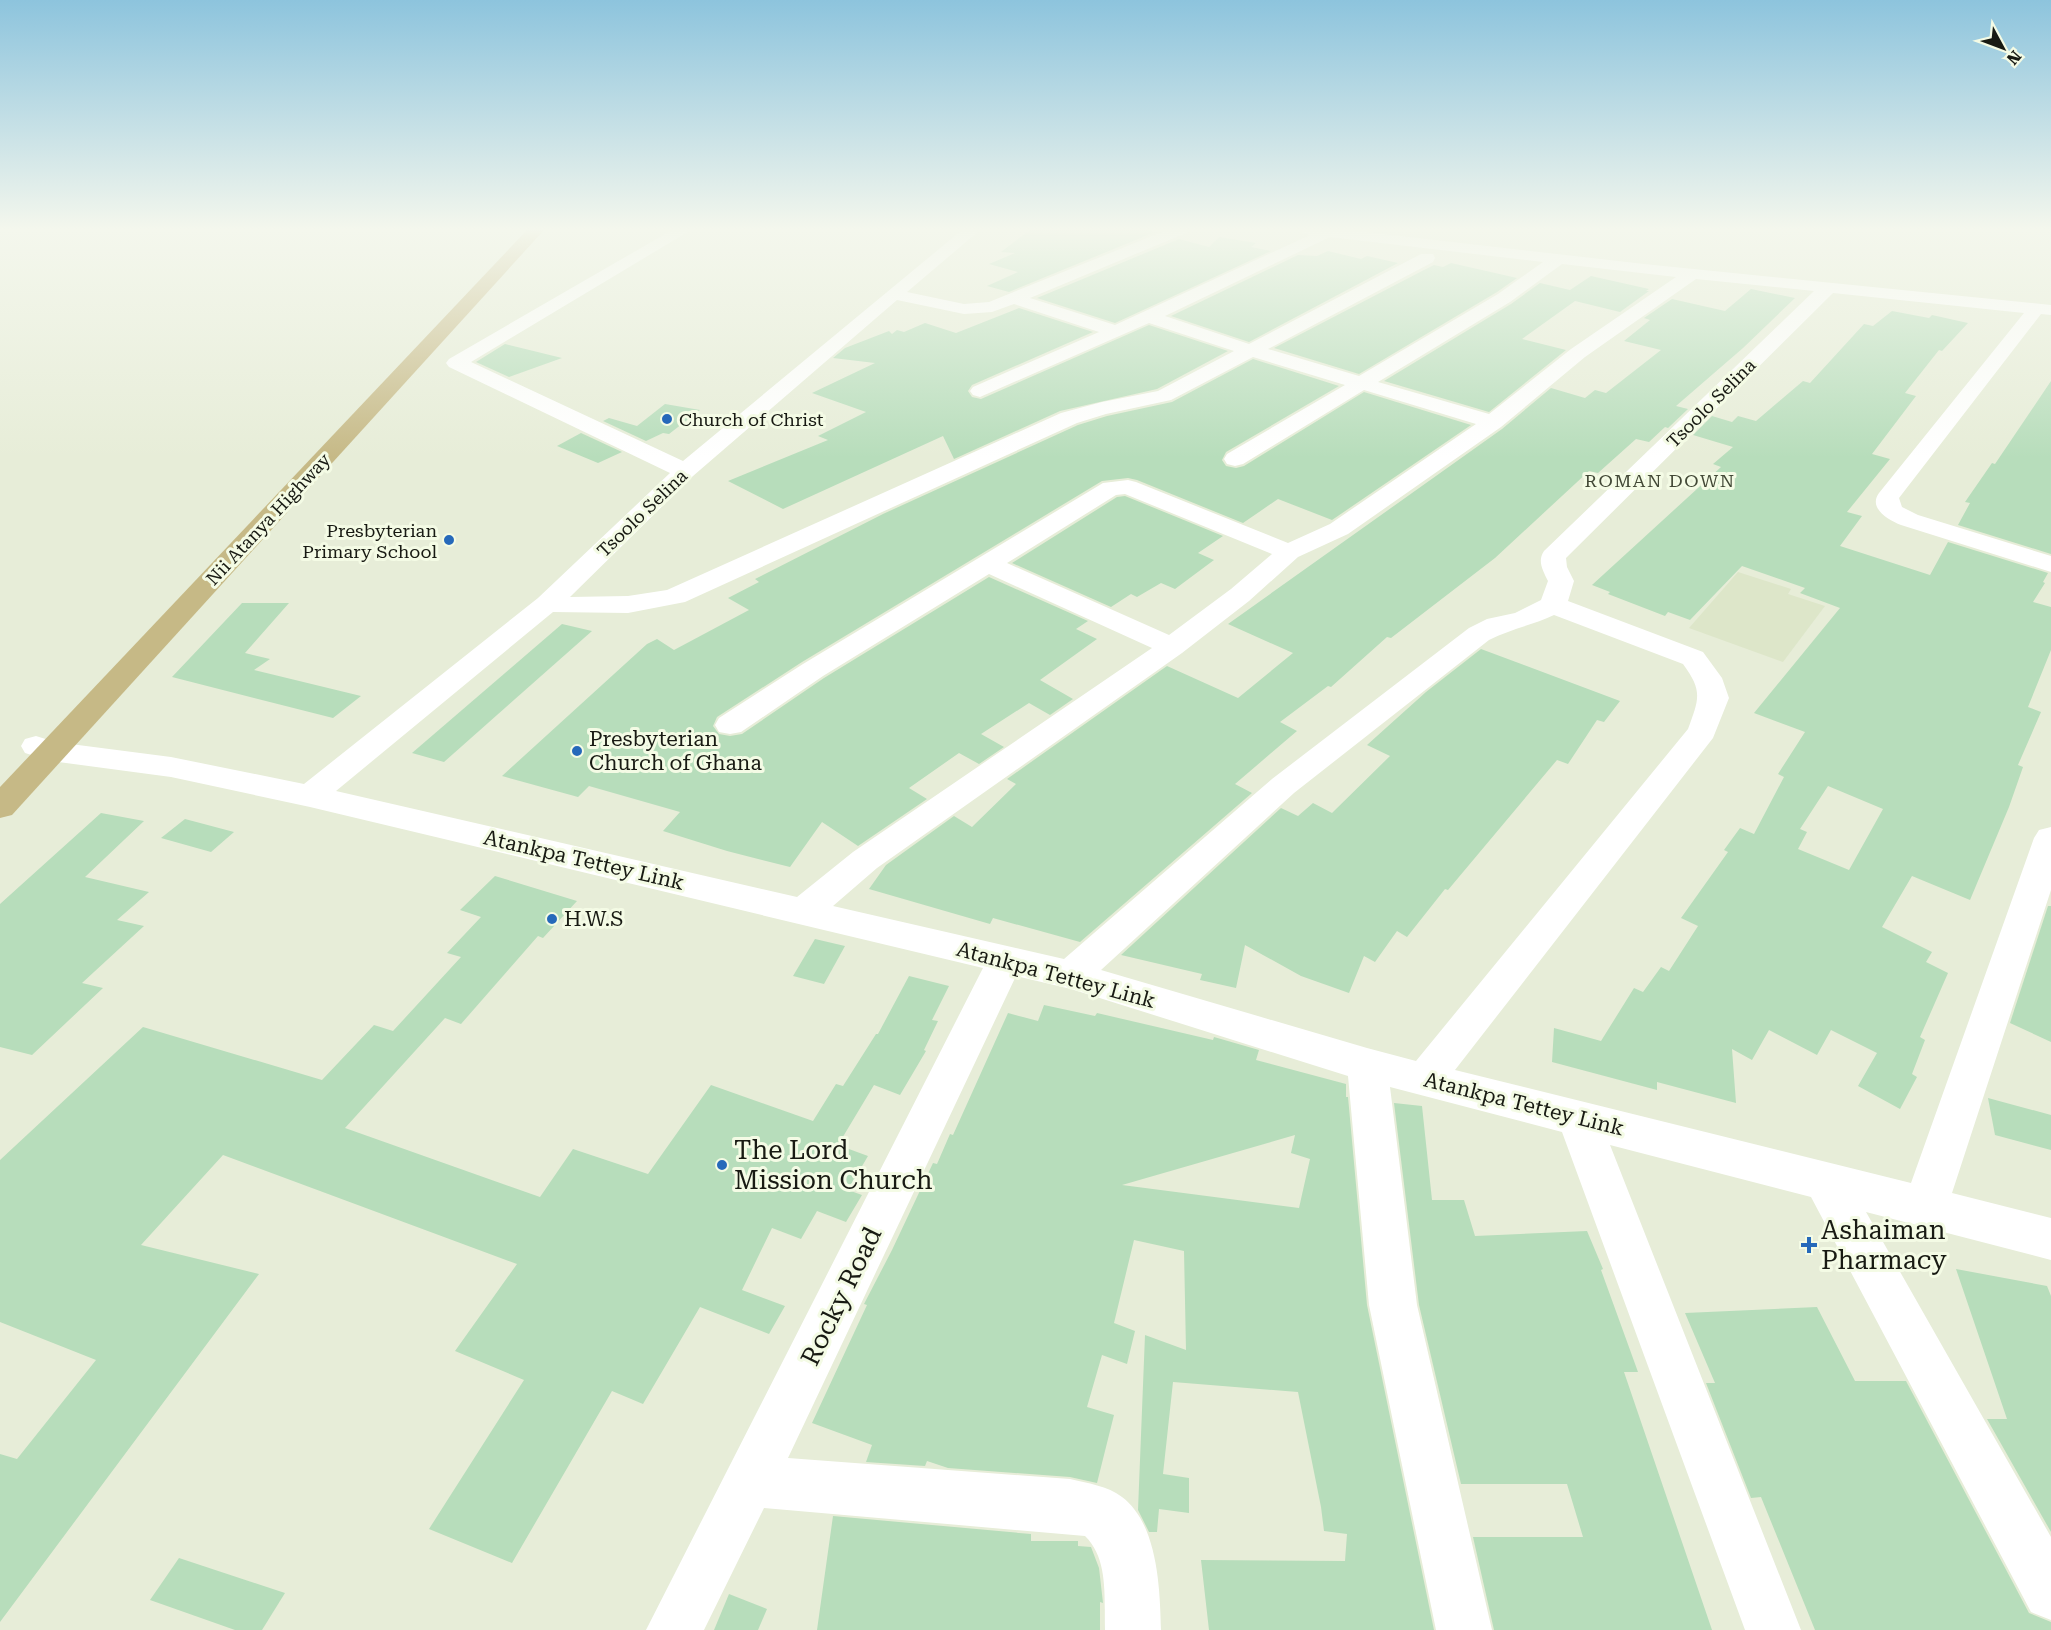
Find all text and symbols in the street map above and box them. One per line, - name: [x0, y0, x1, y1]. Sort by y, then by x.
- north arrow: [1973, 18, 2033, 78]
- text: N: [2003, 47, 2025, 68]
- street label: Tsoolo Selina: [1662, 354, 1760, 452]
- place label: Church of Christ: [679, 409, 824, 430]
- marker: Church of Christ: [660, 412, 674, 426]
- street label: Nii Atanya Highway: [202, 449, 335, 589]
- street label: Tsoolo Selina: [593, 465, 691, 561]
- district label: ROMAN DOWN: [1584, 470, 1736, 491]
- place label: Presbyterian Primary School: [302, 520, 437, 562]
- marker: Presbyterian Primary School: [442, 533, 456, 547]
- place label: Presbyterian Church of Ghana: [589, 727, 762, 775]
- marker: Presbyterian Church of Ghana: [570, 744, 584, 758]
- street label: Atankpa Tettey Link: [481, 825, 687, 895]
- place label: H.W.S: [564, 907, 623, 931]
- marker: H.W.S: [545, 912, 559, 926]
- street label: Atankpa Tettey Link: [954, 937, 1158, 1013]
- street label: Atankpa Tettey Link: [1422, 1068, 1626, 1140]
- place label: The Lord Mission Church: [734, 1135, 933, 1195]
- marker: The Lord Mission Church: [715, 1158, 729, 1172]
- place label: Ashaiman Pharmacy: [1821, 1215, 1947, 1275]
- street label: Rocky Road: [795, 1222, 888, 1370]
- marker: Ashaiman Pharmacy: [1802, 1238, 1816, 1252]

